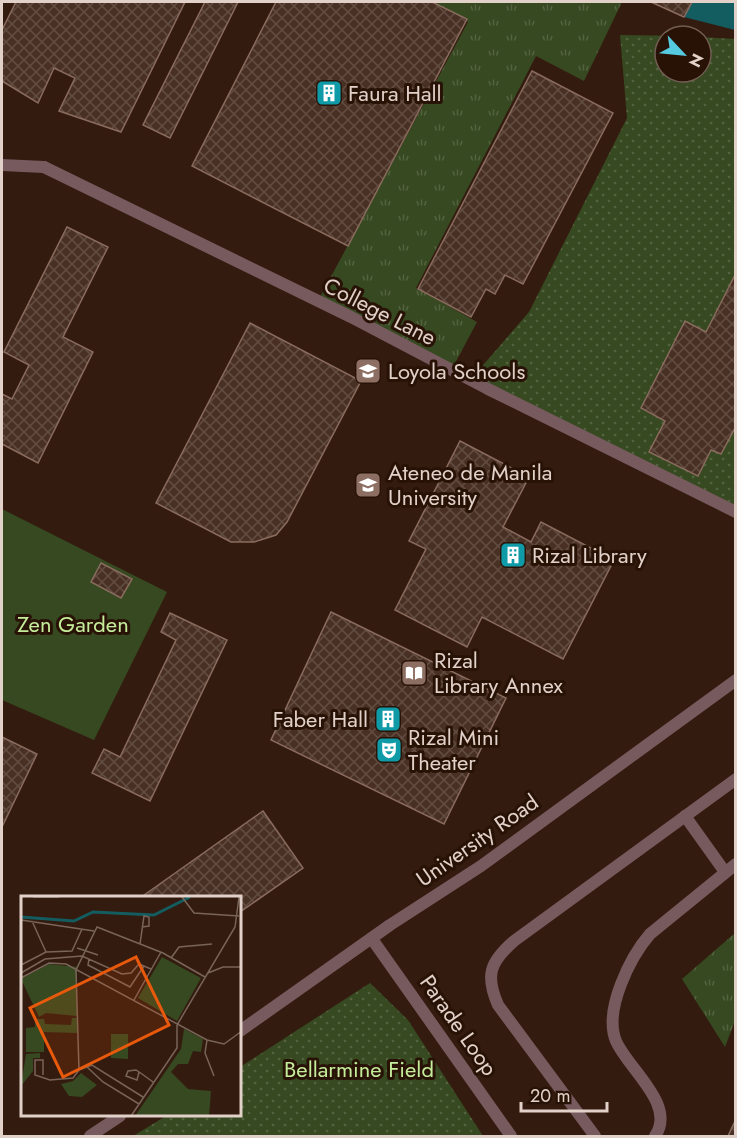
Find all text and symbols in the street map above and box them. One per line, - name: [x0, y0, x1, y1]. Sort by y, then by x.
- north arrow: [653, 24, 713, 84]
- text: N: [683, 50, 709, 71]
- place label: Faura Hall: [348, 77, 442, 109]
- building icon: Faura Hall: [314, 78, 344, 108]
- street label: College Lane: [318, 269, 442, 353]
- place label: Loyola Schools: [388, 355, 525, 387]
- school or university icon: Loyola Schools: [353, 356, 383, 386]
- place label: Ateneo de Manila University: [388, 456, 552, 513]
- school or university icon: Ateneo de Manila University: [353, 470, 383, 500]
- place label: Rizal Library: [532, 539, 647, 571]
- building icon: Rizal Library: [498, 540, 528, 570]
- park label: Zen Garden: [17, 608, 129, 640]
- place label: Rizal Library Annex: [434, 644, 563, 701]
- library icon: Rizal Library Annex: [399, 658, 429, 688]
- place label: Faber Hall: [273, 703, 368, 735]
- building icon: Faber Hall: [373, 704, 403, 734]
- place label: Rizal Mini Theater: [408, 721, 499, 778]
- theatre icon: Rizal Mini Theater: [374, 735, 404, 765]
- street label: University Road: [409, 786, 545, 894]
- inset map: [21, 896, 242, 1117]
- street label: Parade Loop: [412, 968, 506, 1082]
- park label: Bellarmine Field: [284, 1053, 434, 1085]
- scale bar: [521, 1075, 606, 1113]
- text: 20 m: [530, 1083, 570, 1109]

